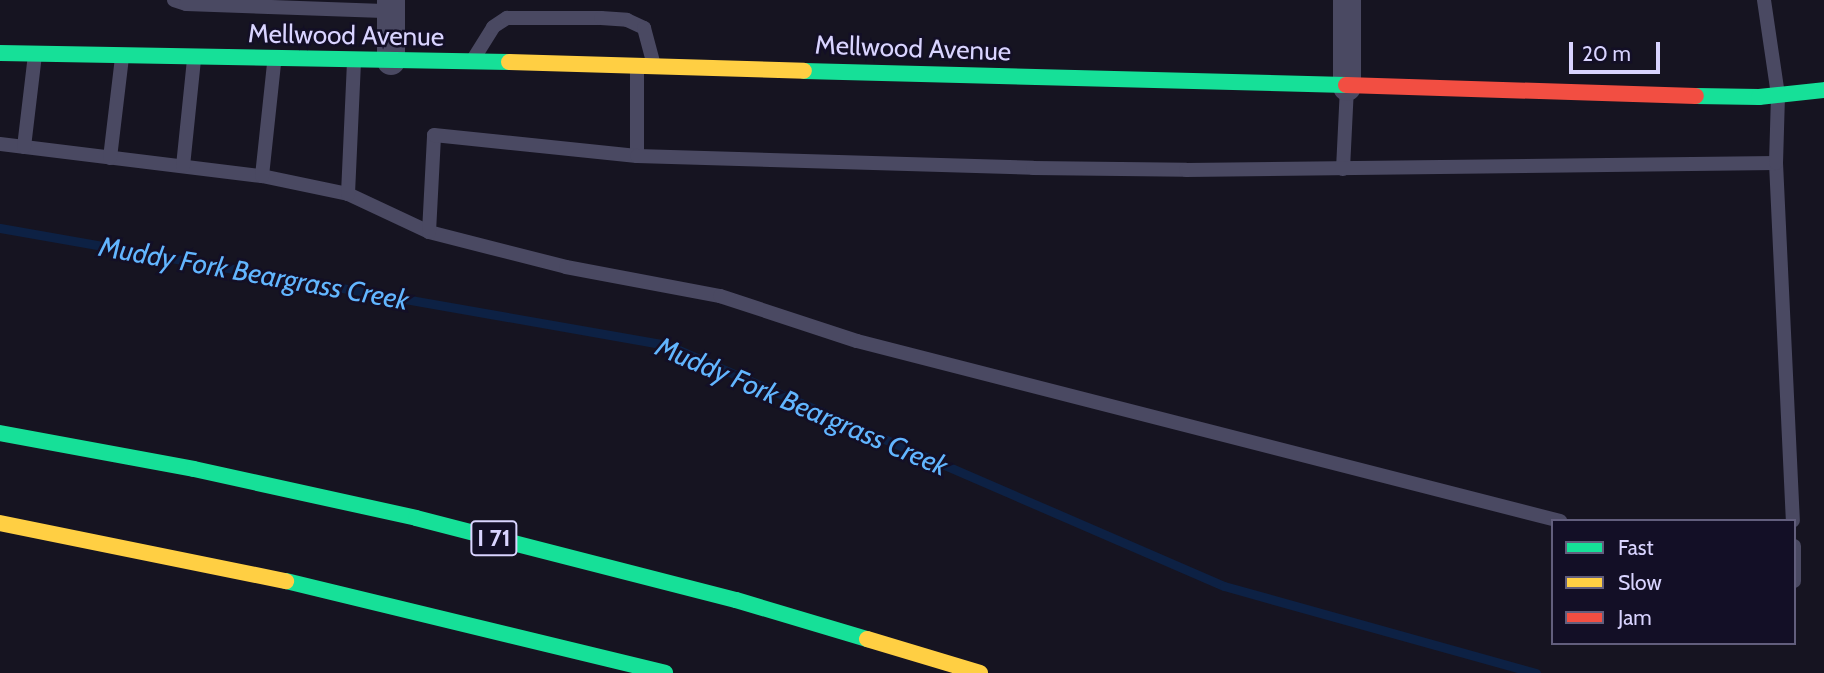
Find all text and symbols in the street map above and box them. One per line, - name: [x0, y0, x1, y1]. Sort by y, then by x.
- street label: Mellwood Avenue: [248, 19, 444, 53]
- scale bar: [1572, 28, 1663, 72]
- street label: Mellwood Avenue: [814, 30, 1012, 68]
- text: 20 m: [1582, 41, 1631, 66]
- water label: Muddy Fork Beargrass Creek: [97, 229, 411, 317]
- water label: Muddy Fork Beargrass Creek: [651, 329, 953, 483]
- road number: I 71: [470, 518, 518, 558]
- legend: [1551, 519, 1796, 645]
- text: Fast: [1618, 535, 1654, 560]
- text: Slow: [1618, 570, 1662, 595]
- text: Jam: [1618, 605, 1652, 630]

